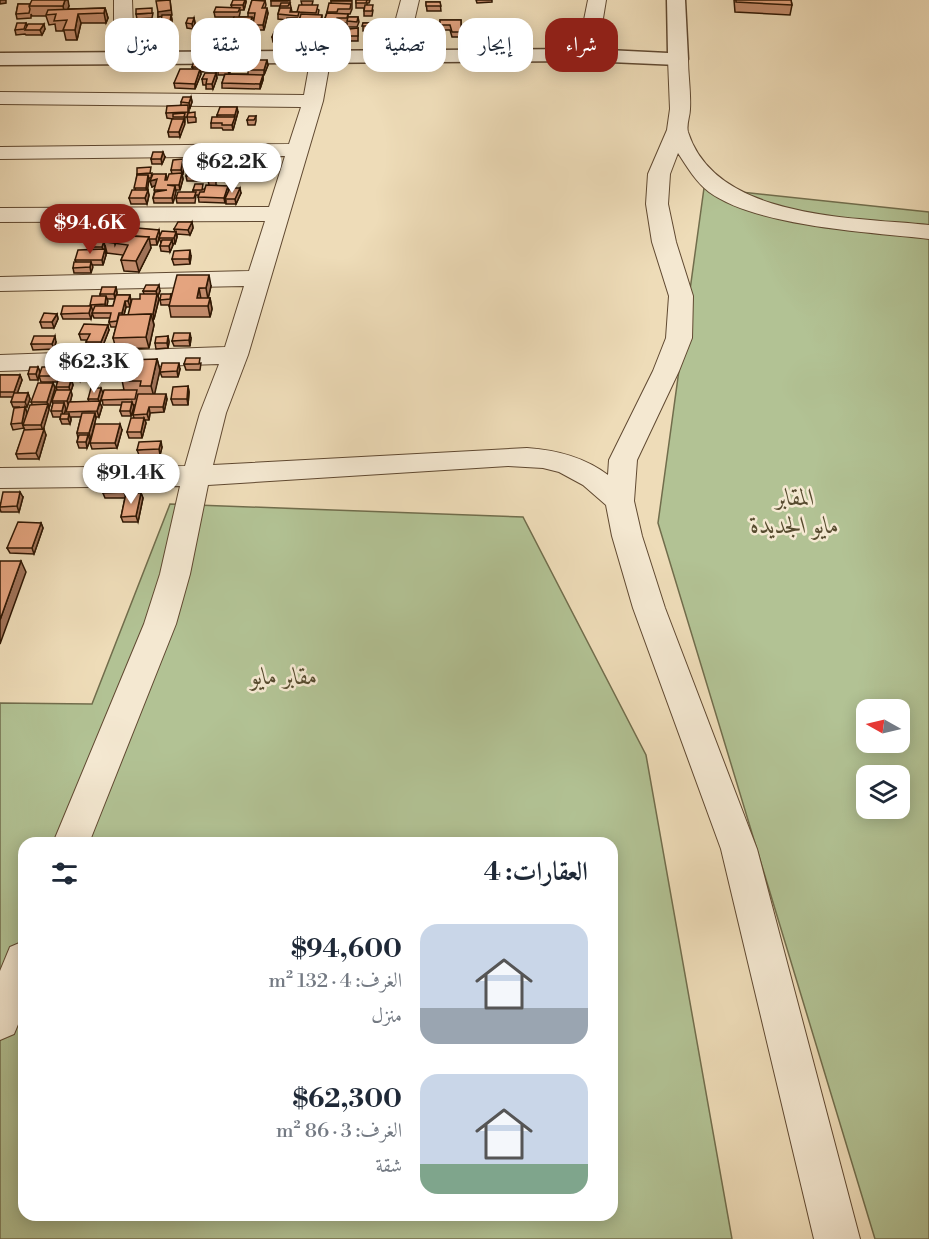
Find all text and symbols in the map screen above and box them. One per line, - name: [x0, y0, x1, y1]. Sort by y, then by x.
- chip: منزل: [105, 18, 179, 72]
- chip: شقة: [191, 18, 261, 72]
- chip: جديد: [273, 18, 351, 72]
- chip: تصفية: [363, 18, 446, 72]
- chip: إيجار: [458, 18, 533, 72]
- chip: شراء: [545, 18, 618, 72]
- pin: $62.2K: [183, 143, 281, 194]
- text: $62.2K: [196, 150, 268, 175]
- pin: $94.6K: [41, 204, 139, 255]
- text: $94.6K: [54, 211, 126, 236]
- pin: $62.3K: [45, 343, 143, 394]
- text: $62.3K: [59, 350, 129, 375]
- pin: $91.4K: [82, 454, 180, 505]
- text: $91.4K: [97, 461, 165, 486]
- park label: المقابر مايو الجديدة: [750, 483, 839, 541]
- park label: مقابر مايو: [249, 662, 318, 692]
- north arrow: [856, 699, 910, 753]
- map controls: [856, 699, 910, 819]
- button: layers: [856, 765, 910, 819]
- text: العقارات: 4: [484, 856, 588, 888]
- icon: filters: [48, 857, 81, 890]
- text: $94,600: [291, 933, 402, 965]
- icon: home: [468, 948, 540, 1020]
- text: الغرف: 4 · 132 m²: [268, 969, 402, 994]
- text: منزل: [371, 1004, 402, 1029]
- text: $62,300: [292, 1083, 402, 1115]
- icon: home: [468, 1098, 540, 1170]
- text: الغرف: 3 · 86 m²: [276, 1119, 402, 1144]
- text: شقة: [376, 1154, 402, 1179]

